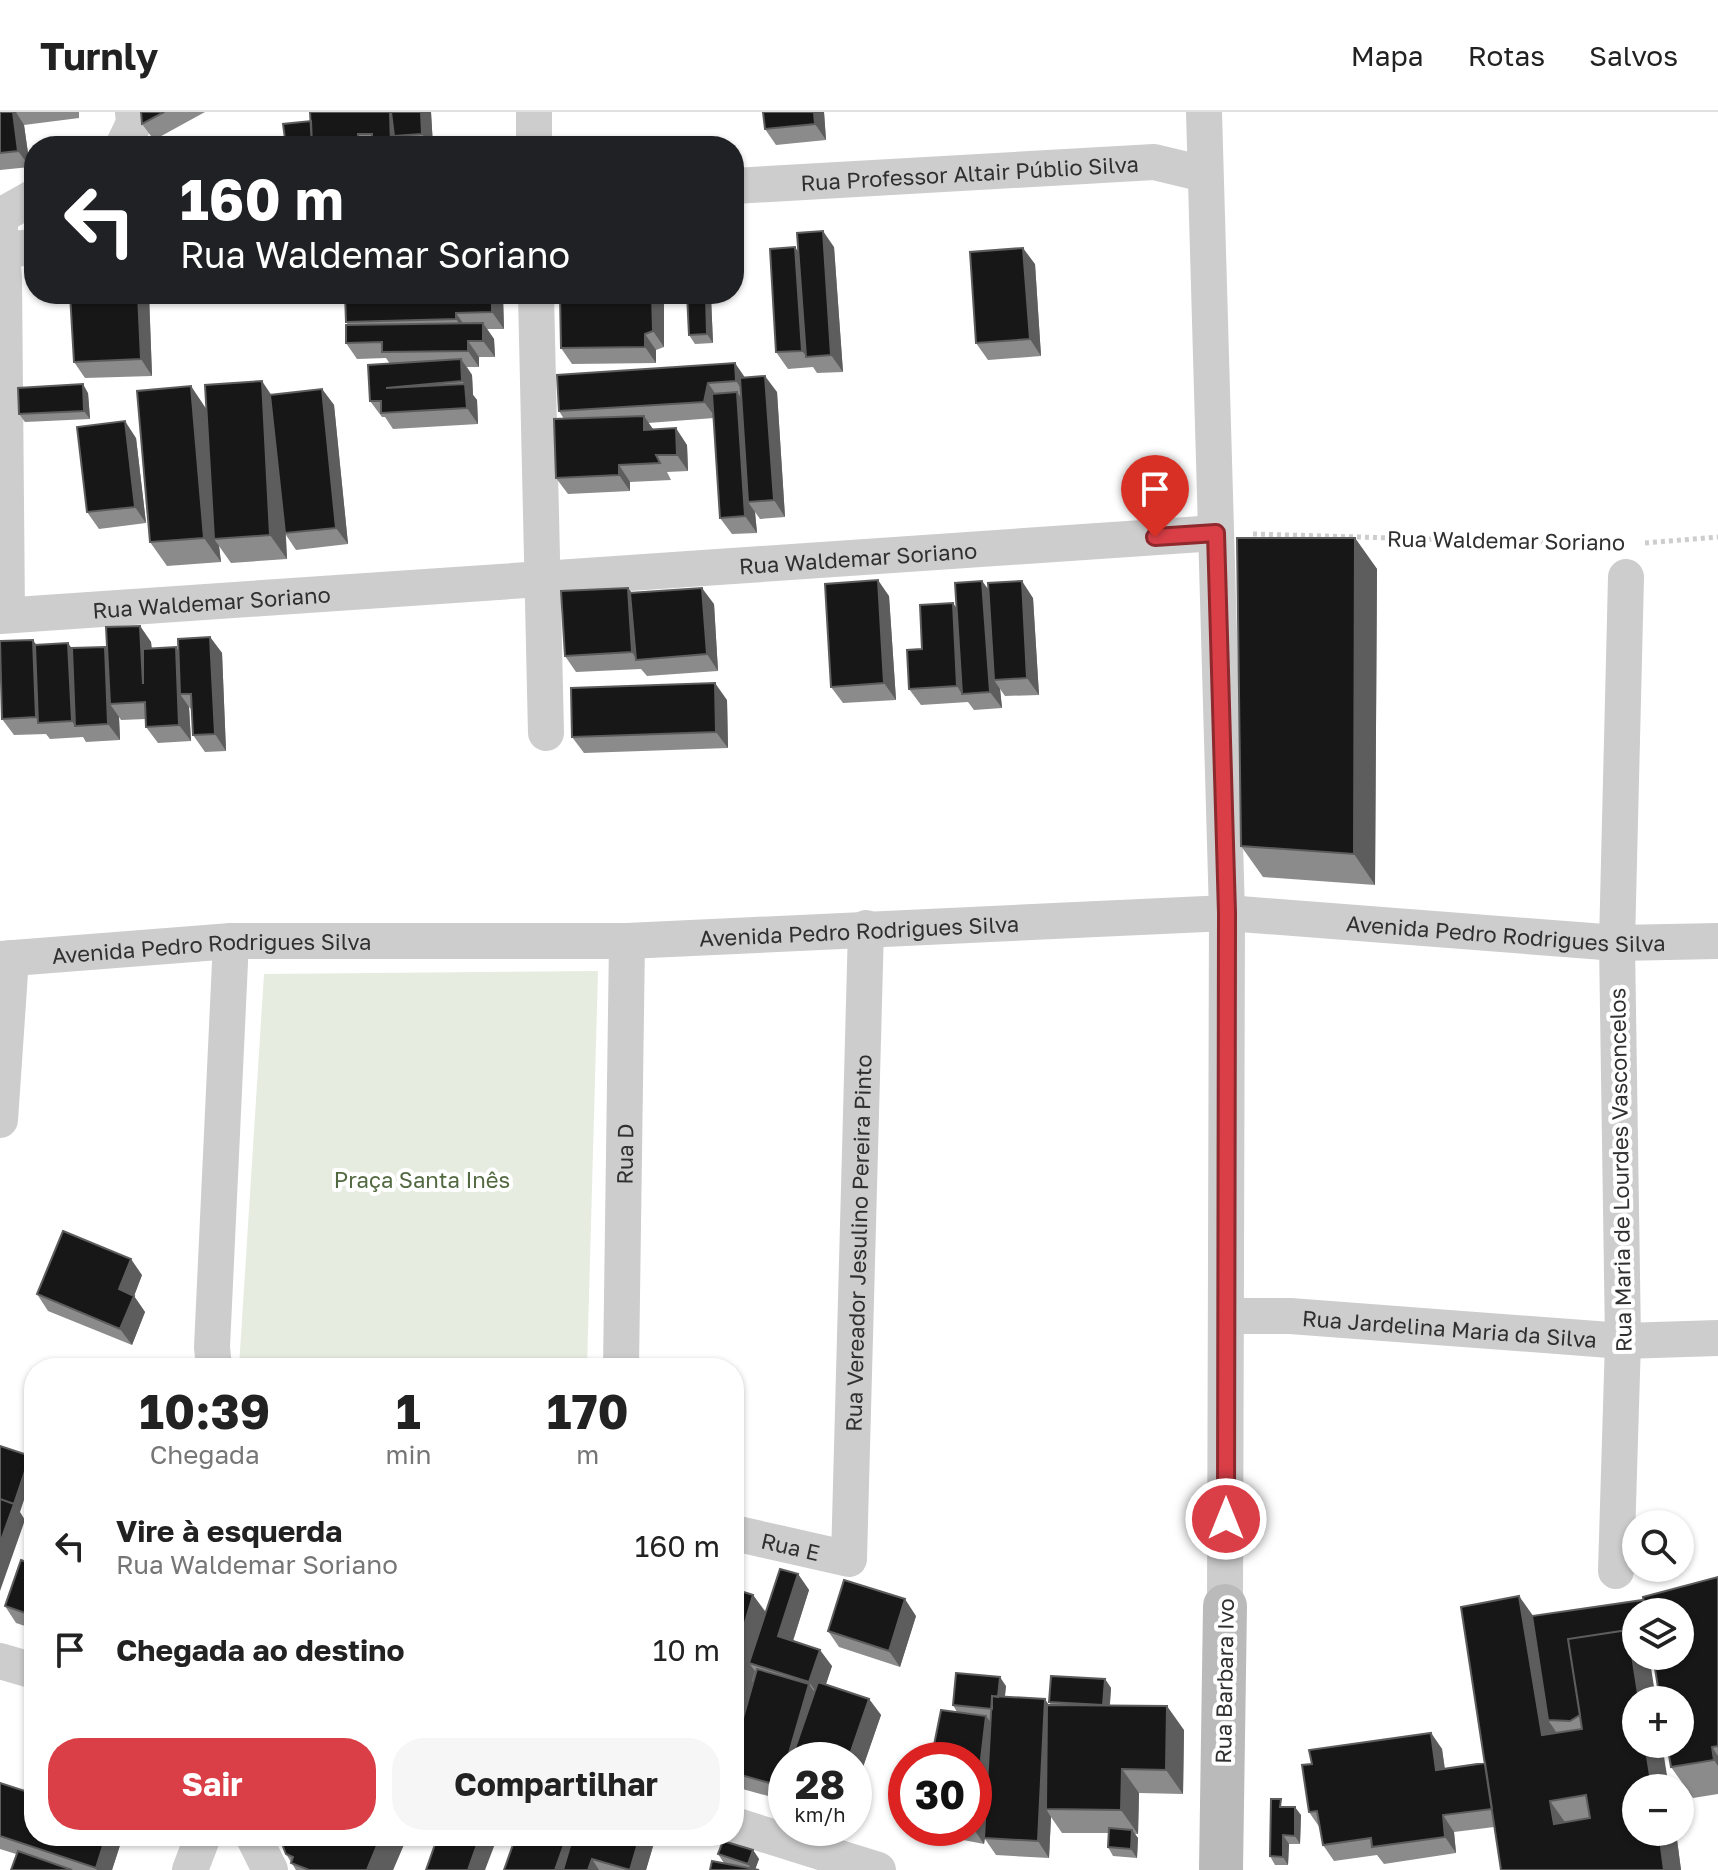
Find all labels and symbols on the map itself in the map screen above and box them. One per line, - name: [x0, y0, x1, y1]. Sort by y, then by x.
- street label: Rua Professor Altair Públio Silva: [800, 149, 1139, 196]
- pin: [1121, 455, 1189, 537]
- street label: Rua Waldemar Soriano: [1387, 524, 1625, 556]
- street label: Rua Waldemar Soriano: [738, 536, 978, 579]
- street label: Rua Waldemar Soriano: [92, 580, 331, 623]
- street label: Avenida Pedro Rodrigues Silva: [699, 909, 1020, 951]
- street label: Avenida Pedro Rodrigues Silva: [1345, 909, 1666, 957]
- street label: Avenida Pedro Rodrigues Silva: [51, 927, 371, 968]
- street label: Rua Maria de Lourdes Vasconcelos: [1603, 987, 1637, 1353]
- street label: Rua Vereador Jesulino Pereira Pinto: [839, 1054, 876, 1432]
- street label: Rua D: [610, 1123, 638, 1185]
- park label: Praça Santa Inês: [334, 1166, 510, 1193]
- street label: Rua Jardelina Maria da Silva: [1301, 1303, 1598, 1353]
- position arrow: [1184, 1477, 1268, 1561]
- street label: Rua E: [759, 1526, 822, 1565]
- street label: Rua Barbara Ivo: [1209, 1598, 1239, 1764]
- speed limit sign: 30: [888, 1742, 992, 1846]

